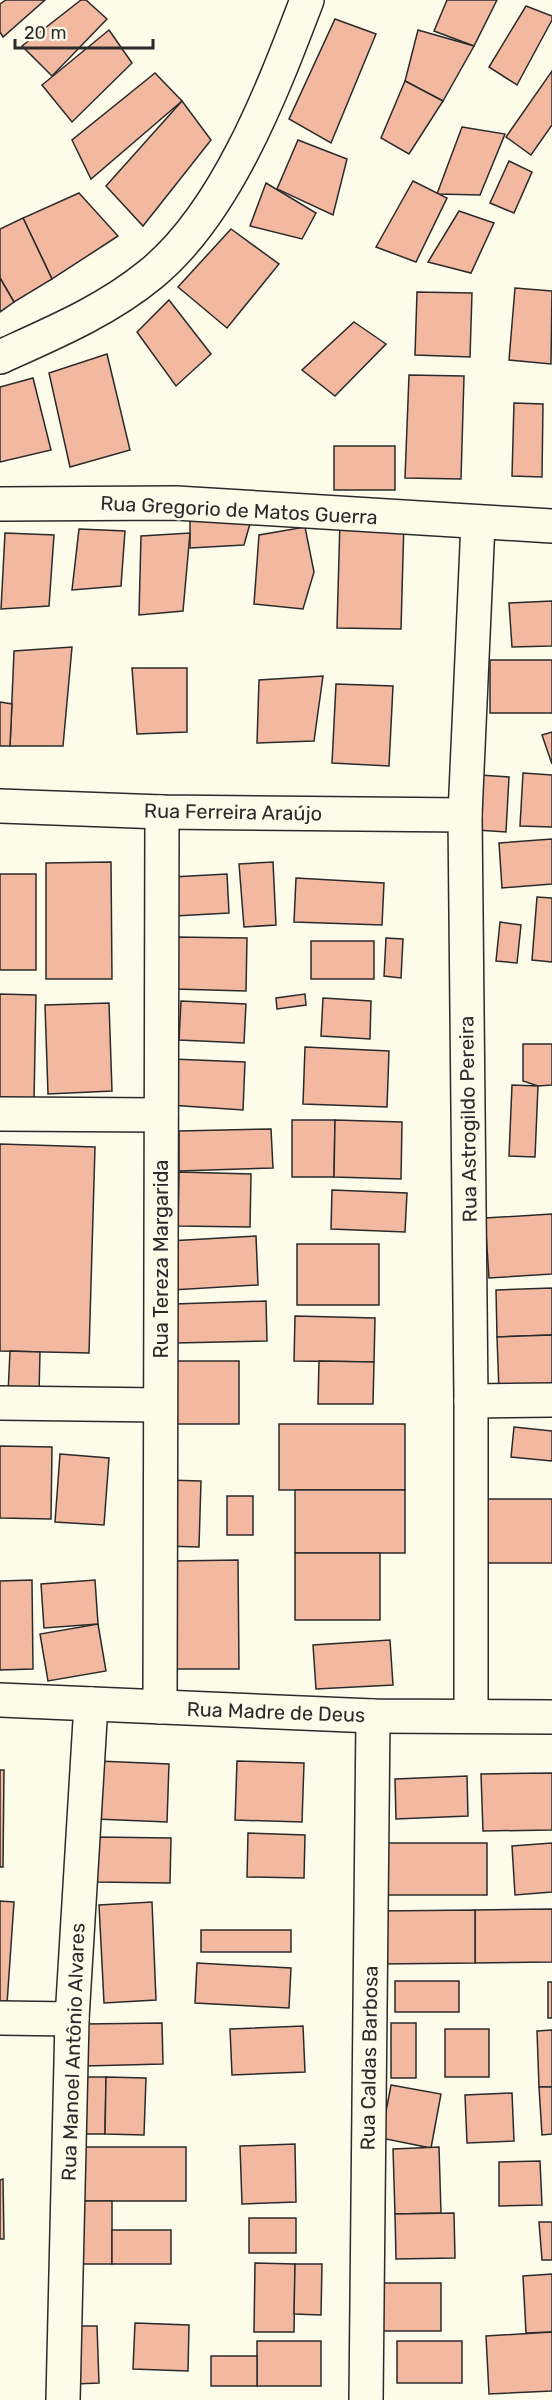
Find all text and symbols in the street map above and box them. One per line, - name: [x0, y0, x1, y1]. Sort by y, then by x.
- scale bar: [15, 12, 153, 50]
- text: 20 m: [24, 22, 66, 44]
- street label: Rua Gregorio de Matos Guerra: [100, 491, 378, 529]
- street label: Rua Ferreira Araújo: [144, 798, 322, 826]
- street label: Rua Astrogildo Pereira: [454, 1016, 482, 1222]
- street label: Rua Tereza Margarida: [149, 1160, 173, 1358]
- street label: Rua Madre de Deus: [186, 1697, 366, 1727]
- street label: Rua Manoel Antônio Alvares: [56, 1923, 90, 2181]
- street label: Rua Caldas Barbosa: [355, 1965, 383, 2151]

